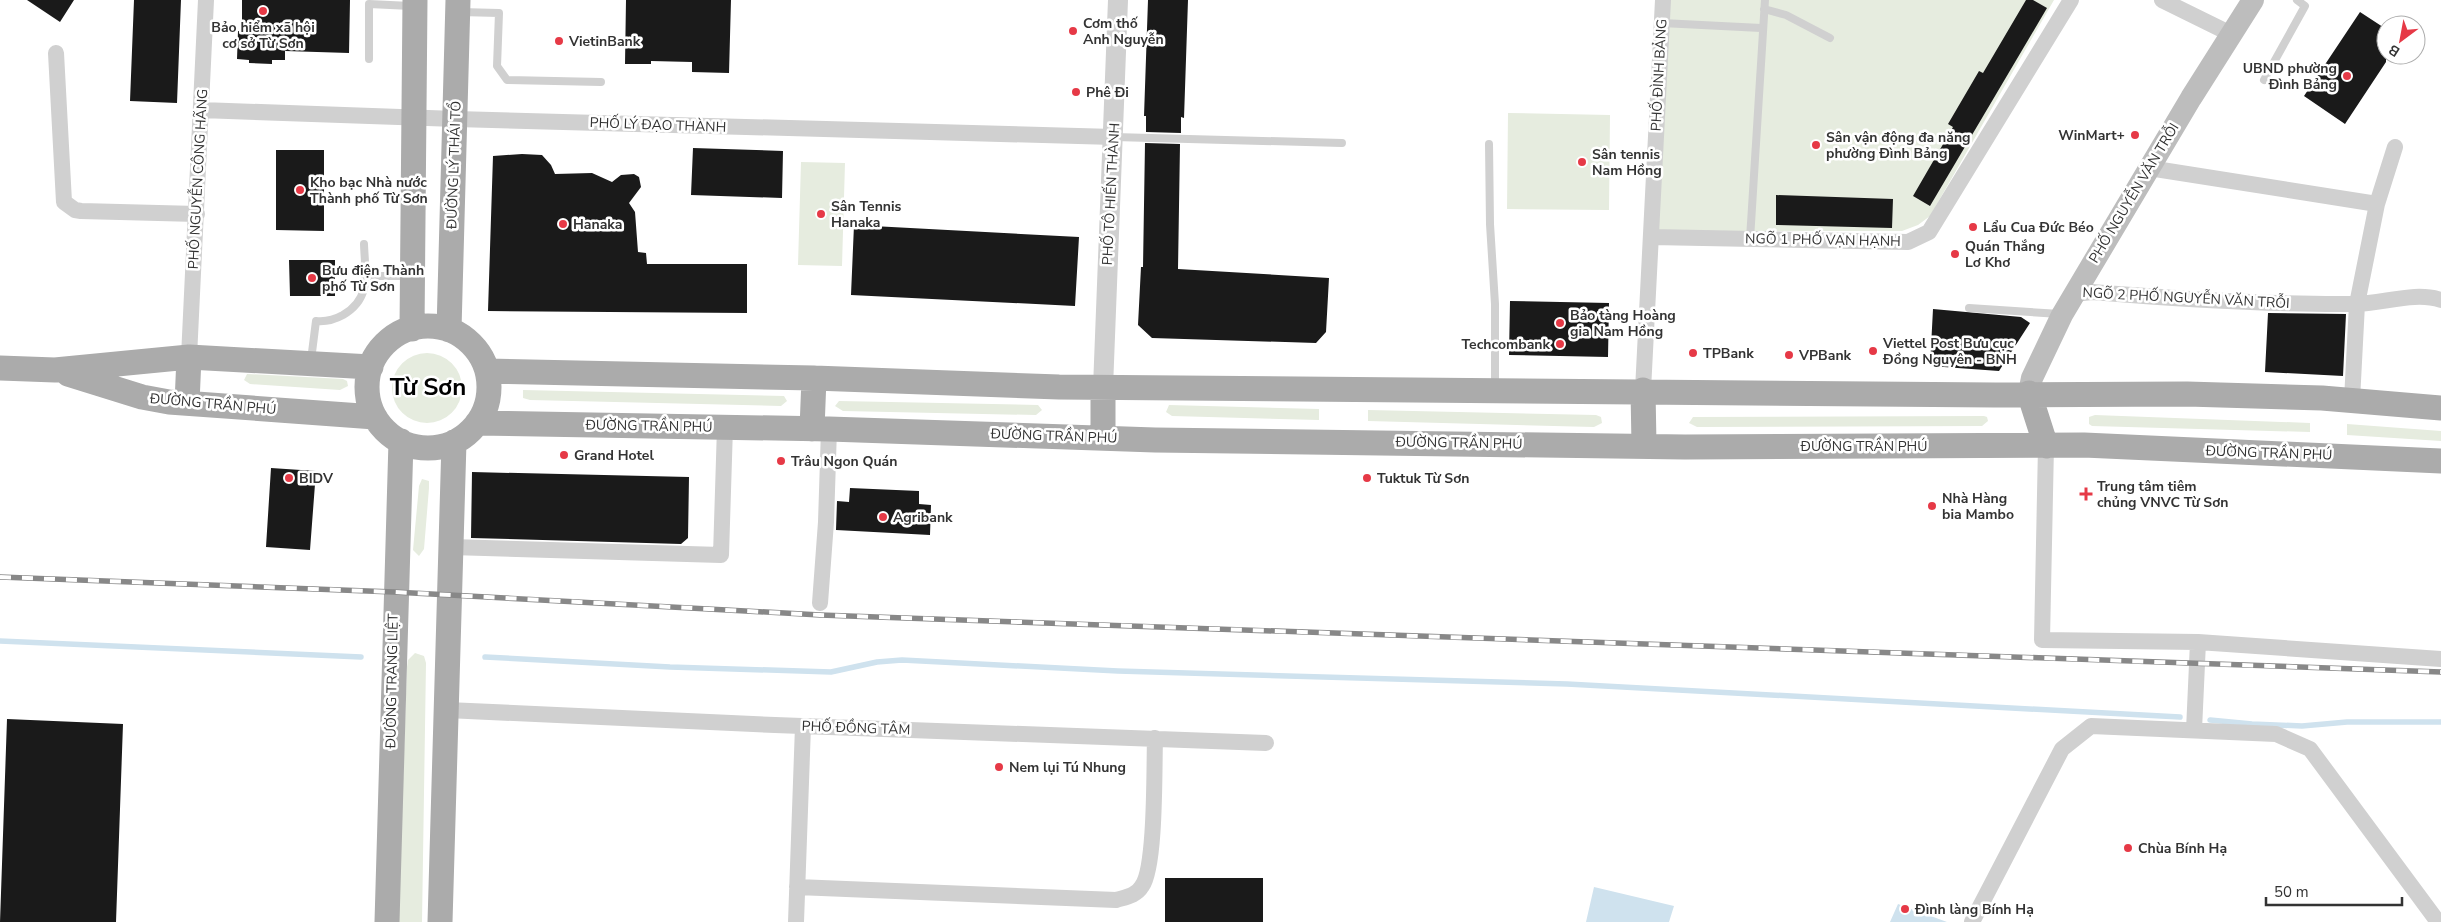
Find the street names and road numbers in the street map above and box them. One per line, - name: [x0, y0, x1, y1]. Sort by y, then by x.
- street label: PHỐ ĐÌNH BẢNG: [1646, 18, 1671, 132]
- street label: PHỐ NGUYỄN CÔNG HÃNG: [183, 88, 212, 270]
- street label: ĐƯỜNG LÝ THÁI TỔ: [441, 100, 466, 230]
- street label: PHỐ LÝ ĐẠO THÀNH: [589, 112, 727, 137]
- street label: PHỐ NGUYỄN VĂN TRỖI: [2084, 119, 2183, 267]
- street label: PHỐ TÔ HIẾN THÀNH: [1097, 122, 1124, 266]
- street label: NGÕ 1 PHỐ VẠN HẠNH: [1745, 228, 1901, 251]
- street label: NGÕ 2 PHỐ NGUYỄN VĂN TRỖI: [2082, 282, 2290, 313]
- street label: ĐƯỜNG TRẦN PHÚ: [148, 388, 277, 419]
- street label: ĐƯỜNG TRẦN PHÚ: [584, 414, 713, 437]
- street label: ĐƯỜNG TRẦN PHÚ: [989, 423, 1118, 448]
- street label: ĐƯỜNG TRẦN PHÚ: [1394, 431, 1523, 454]
- street label: ĐƯỜNG TRẦN PHÚ: [1800, 436, 1927, 456]
- street label: ĐƯỜNG TRẦN PHÚ: [2204, 440, 2333, 465]
- street label: ĐƯỜNG TRANG LIỆT: [381, 613, 403, 750]
- street label: PHỐ ĐỒNG TÂM: [801, 716, 911, 739]

